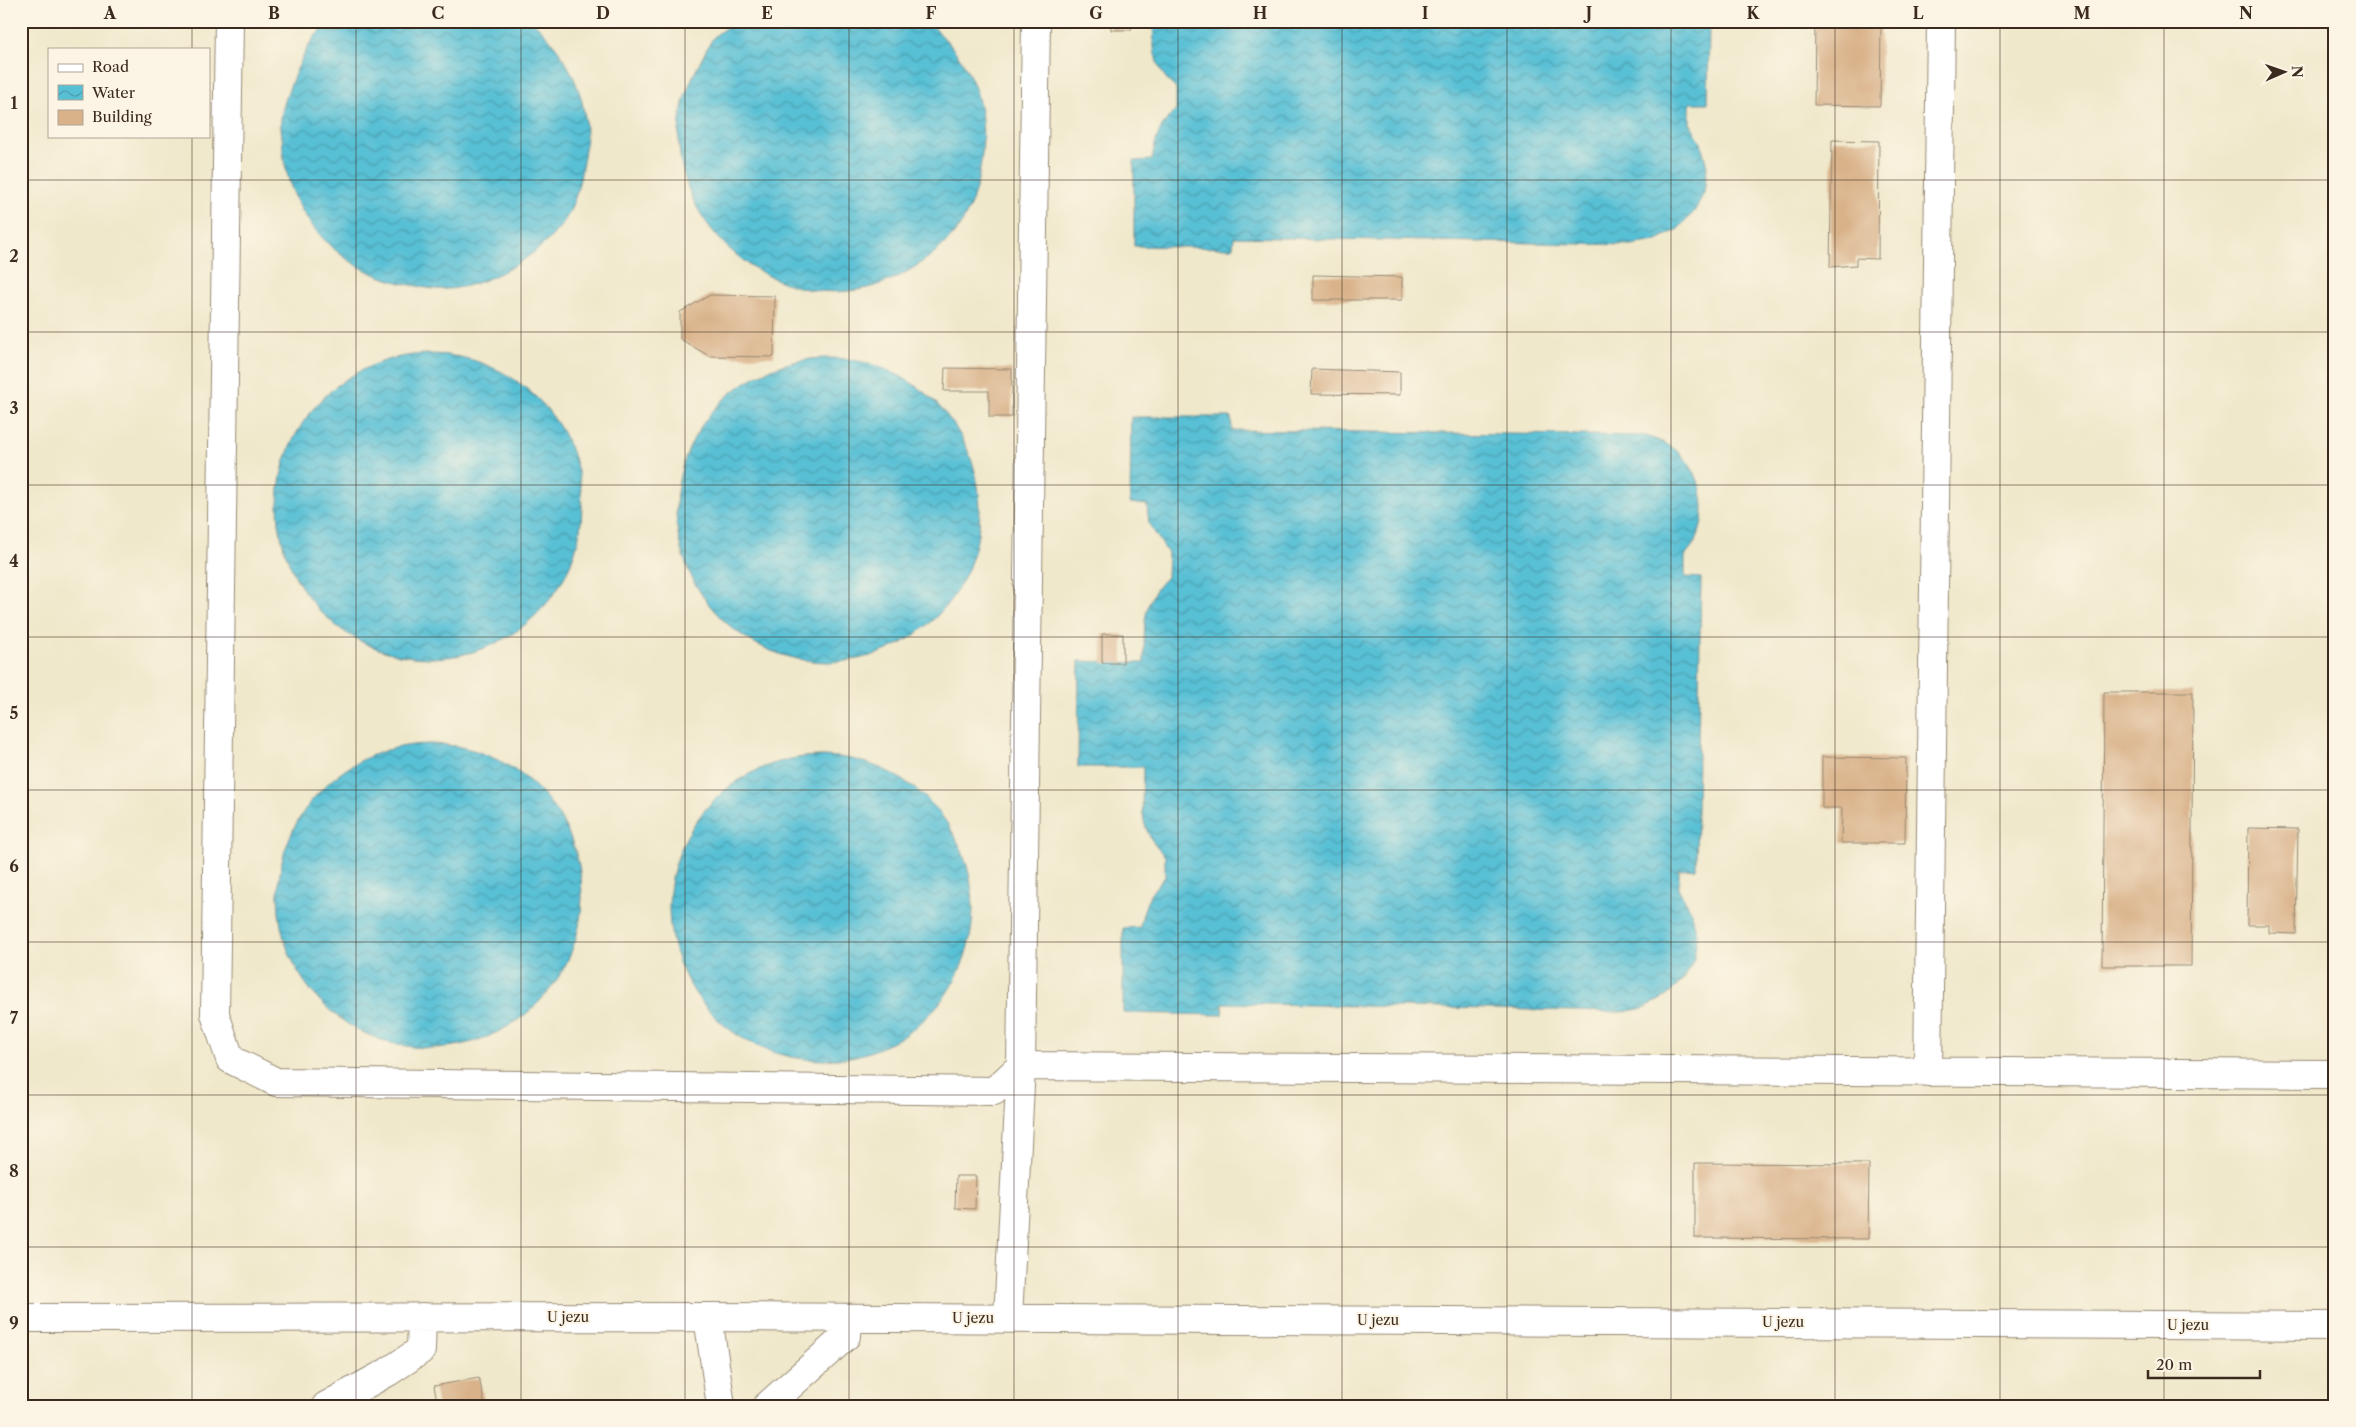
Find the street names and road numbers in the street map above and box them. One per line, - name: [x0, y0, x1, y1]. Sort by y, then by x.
- street label: U jezu: [547, 1308, 589, 1326]
- street label: U jezu: [952, 1309, 994, 1327]
- street label: U jezu: [1357, 1311, 1399, 1329]
- street label: U jezu: [1762, 1313, 1804, 1331]
- street label: U jezu: [2167, 1316, 2209, 1334]

